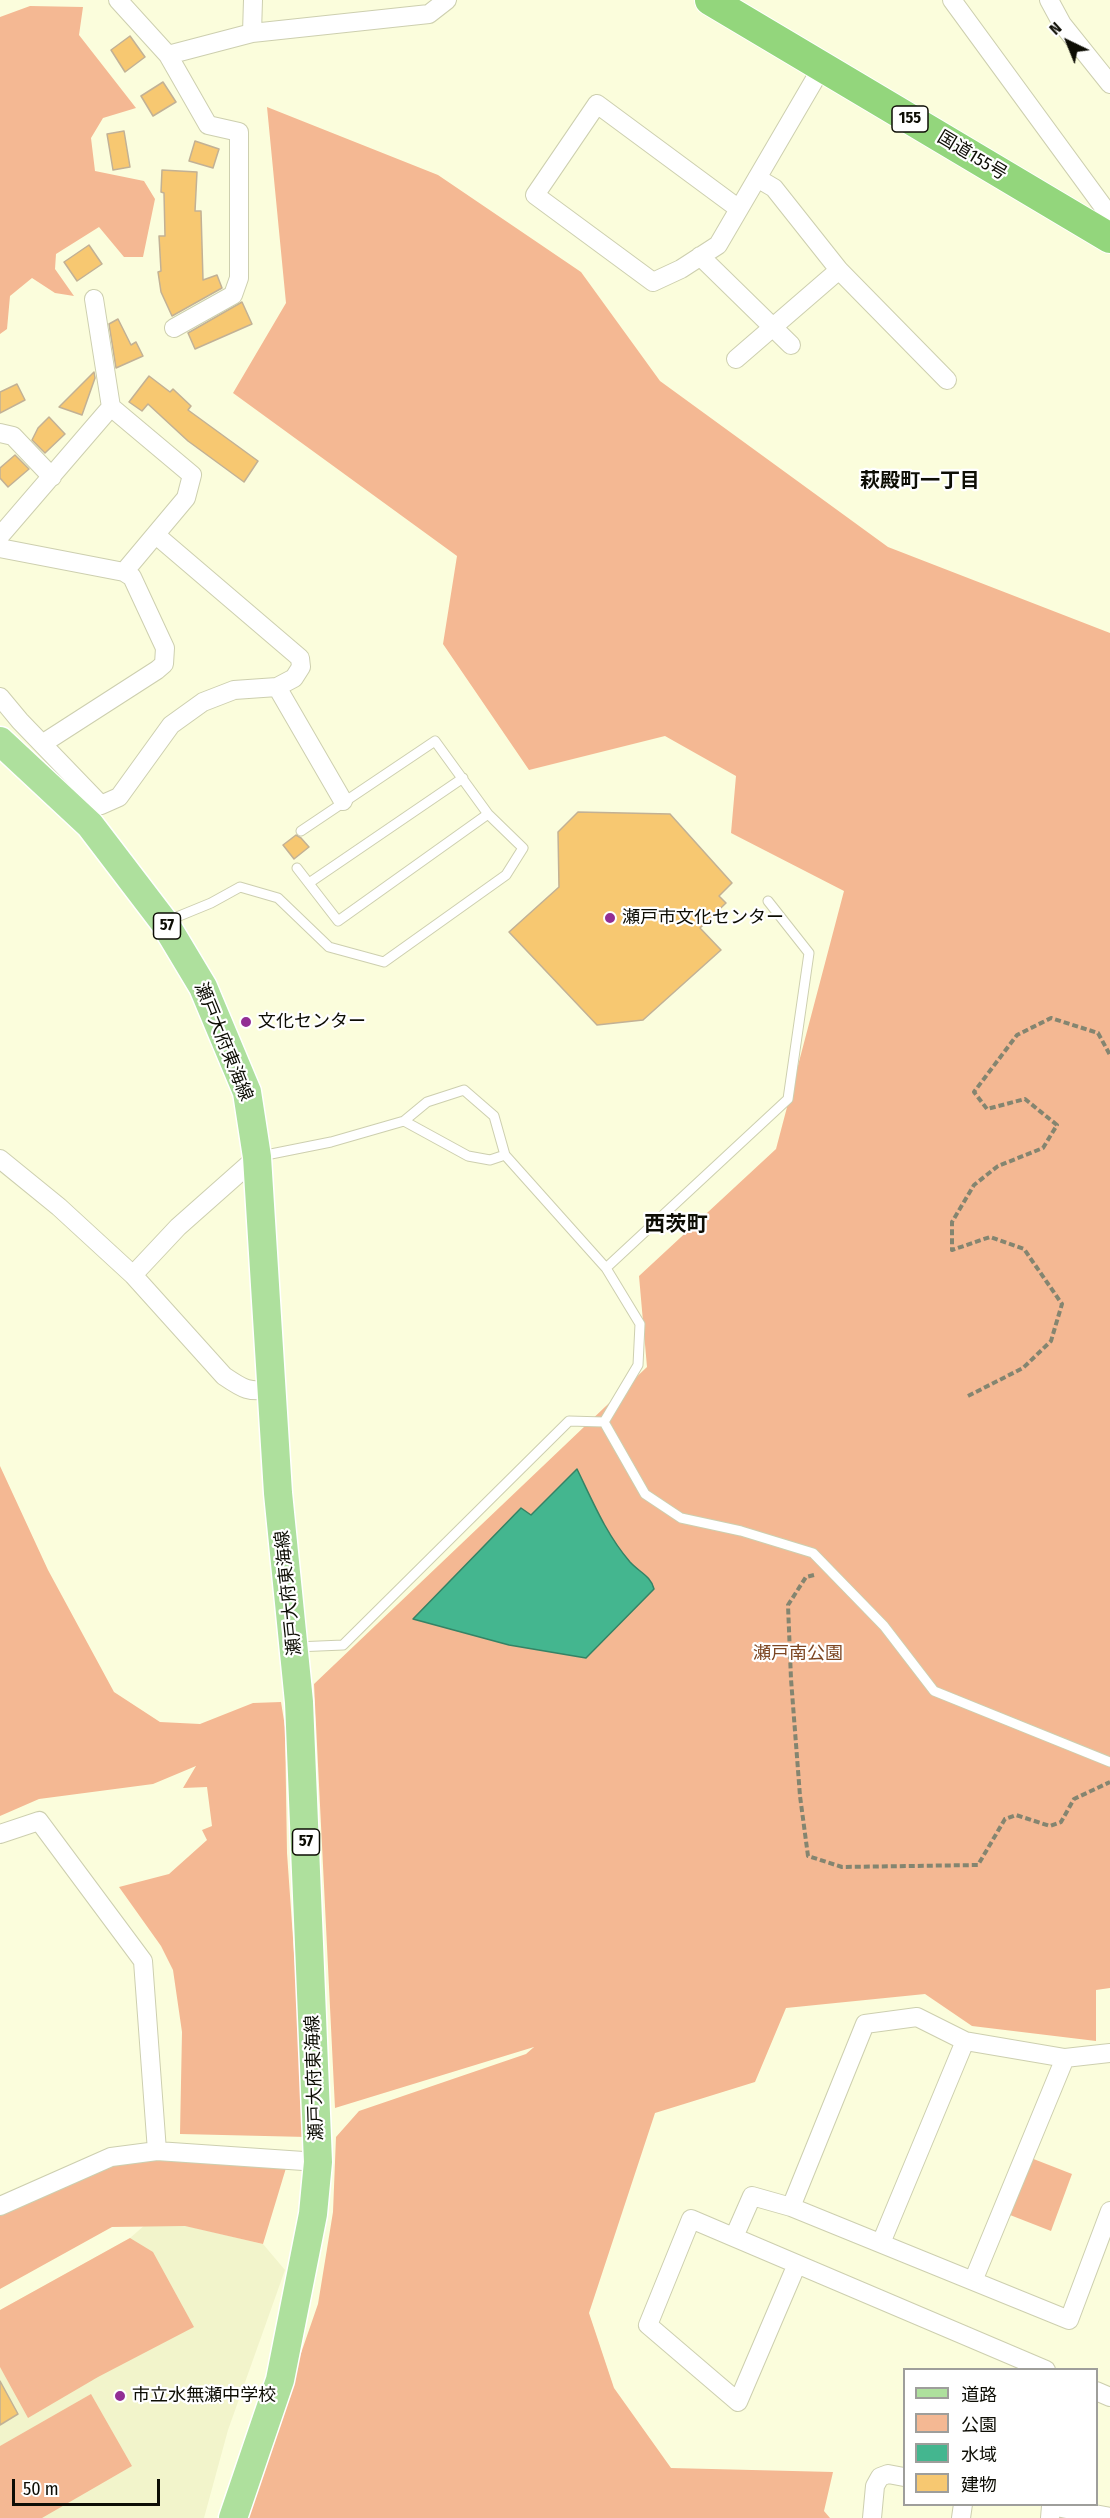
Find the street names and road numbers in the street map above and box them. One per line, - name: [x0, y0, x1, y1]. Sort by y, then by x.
- road number: 155: [892, 106, 928, 132]
- street label: 国道155号: [933, 127, 1011, 185]
- road number: 57: [154, 913, 180, 939]
- street label: 瀬戸大府東海線: [189, 980, 257, 1104]
- street label: 瀬戸大府東海線: [272, 1529, 306, 1657]
- road number: 57: [292, 1829, 320, 1855]
- street label: 瀬戸大府東海線: [302, 2015, 328, 2141]

